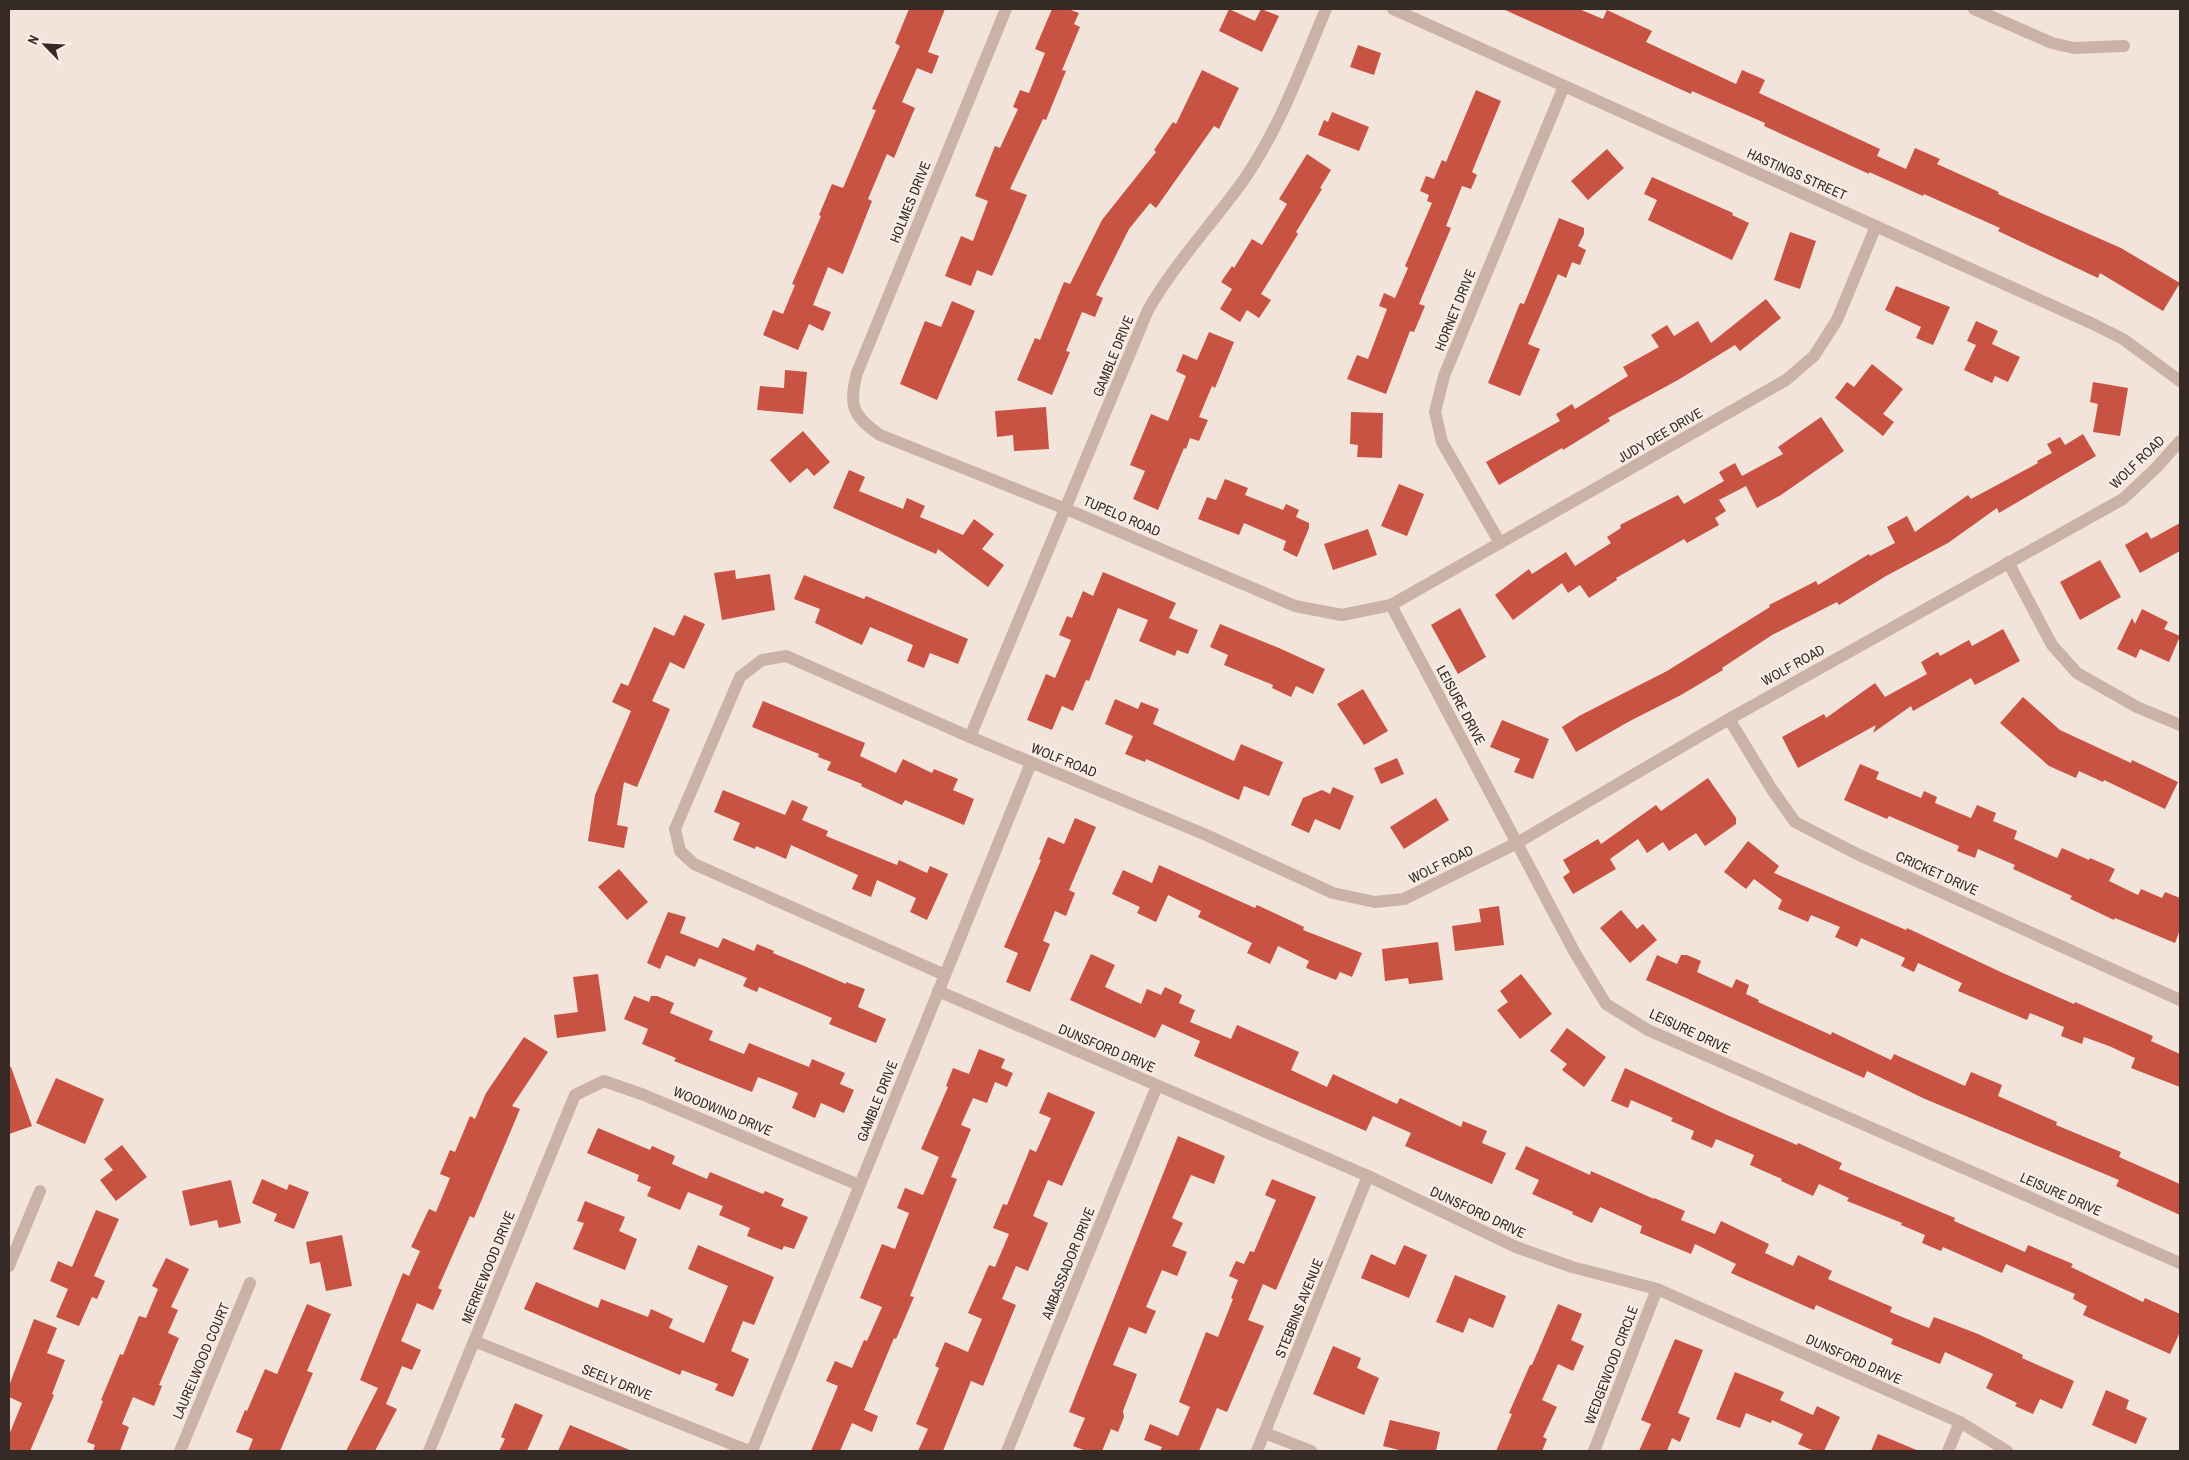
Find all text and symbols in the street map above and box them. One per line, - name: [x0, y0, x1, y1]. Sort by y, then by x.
- north arrow: [20, 20, 70, 70]
- text: N: [23, 32, 43, 47]
- street label: HASTINGS STREET: [1744, 144, 1850, 204]
- street label: HOLMES DRIVE: [885, 158, 935, 246]
- street label: HORNET DRIVE: [1430, 266, 1480, 354]
- street label: GAMBLE DRIVE: [1089, 313, 1137, 399]
- street label: JUDY DEE DRIVE: [1614, 403, 1706, 467]
- street label: WOLF ROAD: [2106, 431, 2168, 493]
- street label: TUPELO ROAD: [1081, 492, 1163, 540]
- street label: WOLF ROAD: [1758, 640, 1828, 690]
- street label: LEISURE DRIVE: [1433, 662, 1489, 748]
- street label: WOLF ROAD: [1028, 739, 1100, 781]
- street label: WOLF ROAD: [1406, 841, 1476, 887]
- street label: CRICKET DRIVE: [1893, 847, 1981, 899]
- street label: LEISURE DRIVE: [1647, 1004, 1733, 1058]
- street label: DUNSFORD DRIVE: [1056, 1020, 1158, 1076]
- street label: GAMBLE DRIVE: [853, 1058, 901, 1144]
- street label: WOODWIND DRIVE: [671, 1082, 775, 1140]
- street label: LEISURE DRIVE: [2017, 1168, 2105, 1220]
- street label: DUNSFORD DRIVE: [1427, 1182, 1529, 1242]
- street label: AMBASSADOR DRIVE: [1037, 1204, 1099, 1323]
- street label: MERRIEWOOD DRIVE: [457, 1208, 519, 1326]
- street label: STEBBINS AVENUE: [1271, 1256, 1327, 1360]
- street label: LAURELWOOD COURT: [168, 1300, 234, 1422]
- street label: WEDGEWOOD CIRCLE: [1580, 1303, 1642, 1427]
- street label: DUNSFORD DRIVE: [1803, 1330, 1905, 1388]
- street label: SEELY DRIVE: [579, 1360, 655, 1404]

